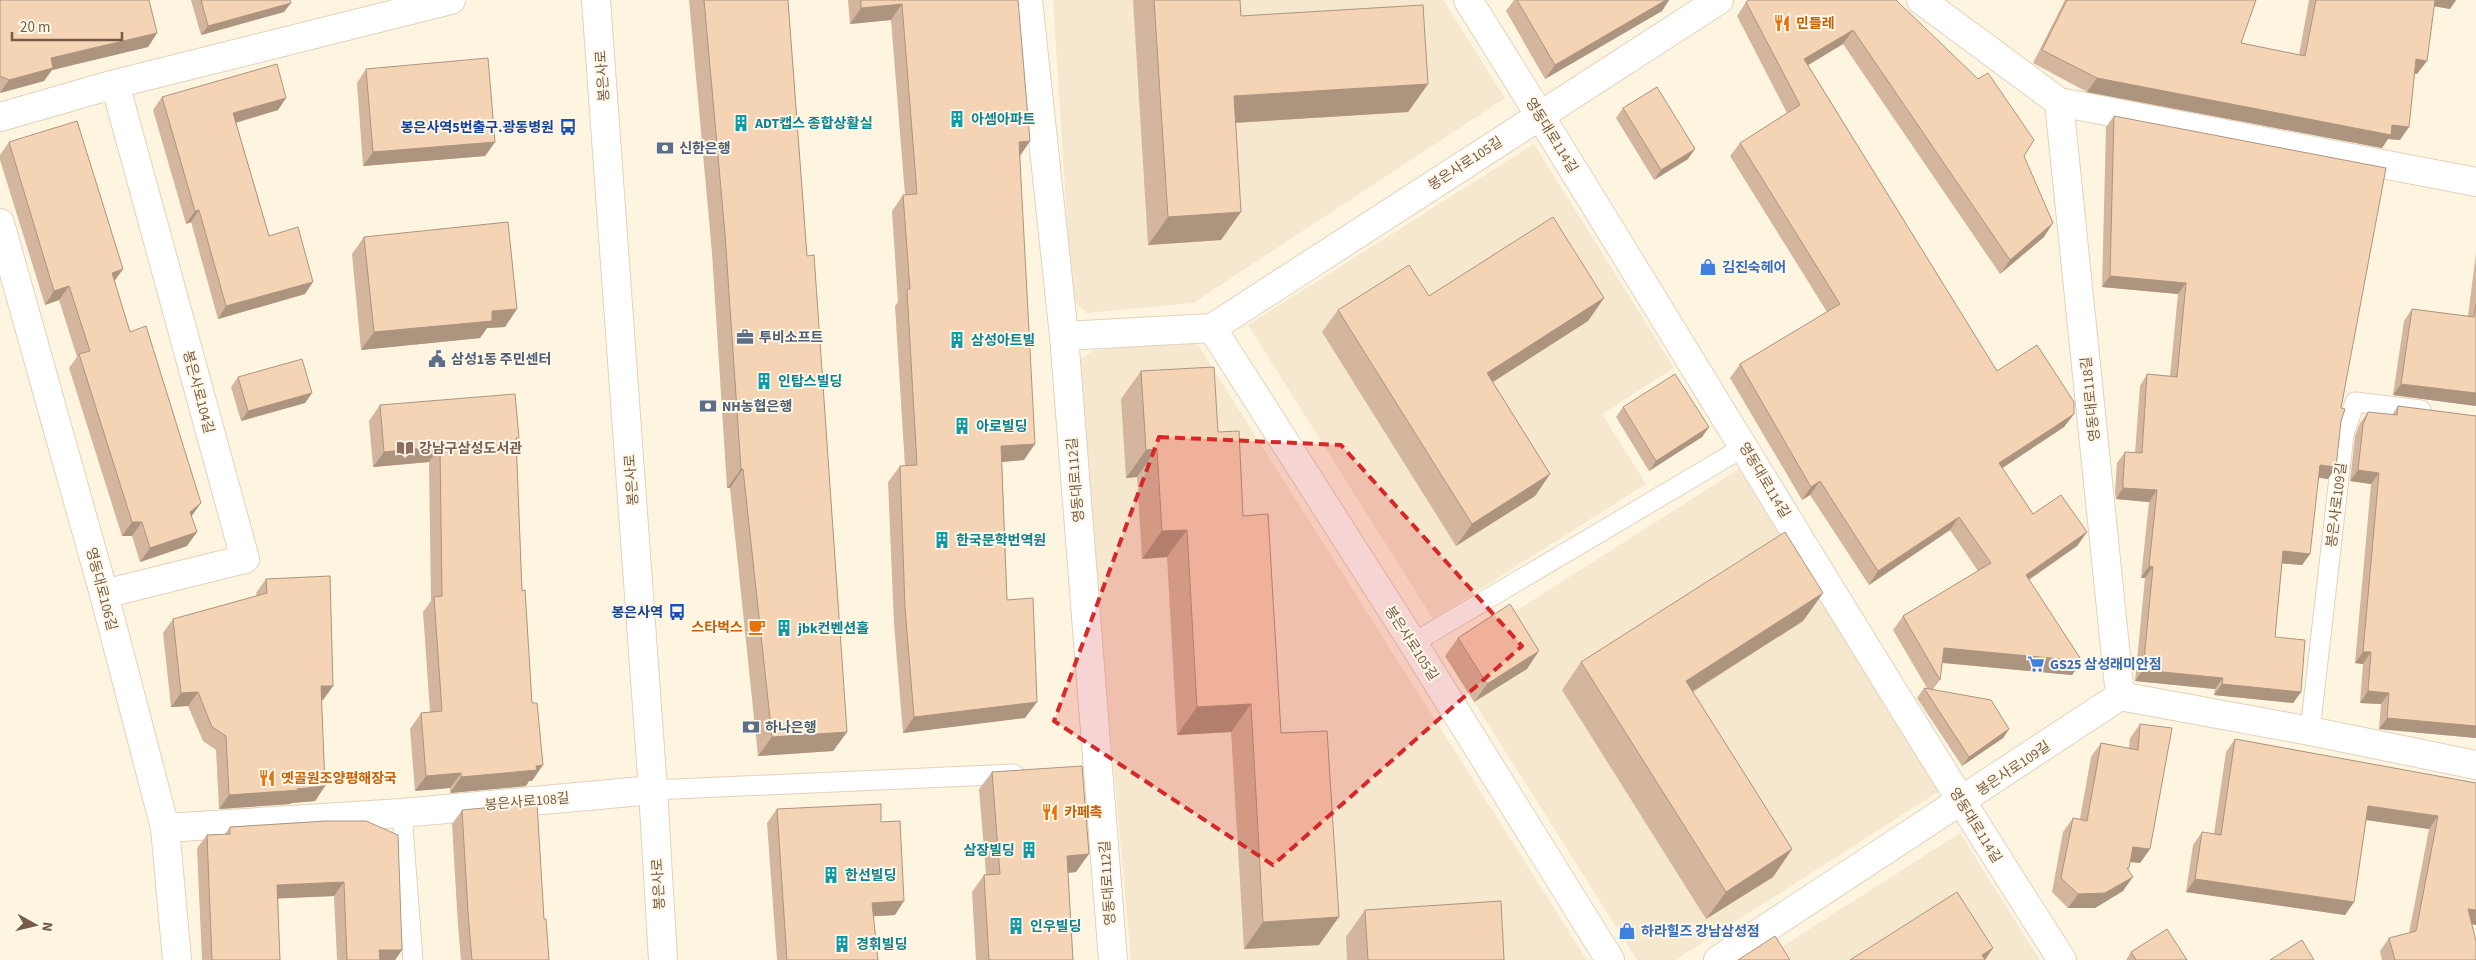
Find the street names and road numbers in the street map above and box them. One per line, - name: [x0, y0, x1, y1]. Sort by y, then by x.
- street label: 봉은사로: [591, 49, 615, 102]
- street label: 영동대로114길: [1520, 94, 1582, 177]
- street label: 봉은사로105길: [1424, 132, 1507, 195]
- street label: 봉은사로104길: [177, 348, 219, 436]
- street label: 영동대로118길: [2077, 355, 2105, 442]
- street label: 영동대로112길: [1062, 437, 1090, 523]
- street label: 영동대로114길: [1734, 439, 1795, 522]
- street label: 봉은사로: [620, 453, 644, 506]
- street label: 봉은사로109길: [2322, 462, 2352, 549]
- street label: 영동대로106길: [80, 545, 122, 633]
- street label: 봉은사로105길: [1380, 602, 1443, 685]
- street label: 봉은사로109길: [1973, 737, 2055, 801]
- street label: 영동대로114길: [1944, 784, 2006, 867]
- street label: 봉은사로108길: [484, 788, 570, 816]
- street label: 영동대로112길: [1095, 840, 1121, 926]
- street label: 봉은사로: [648, 858, 670, 910]

